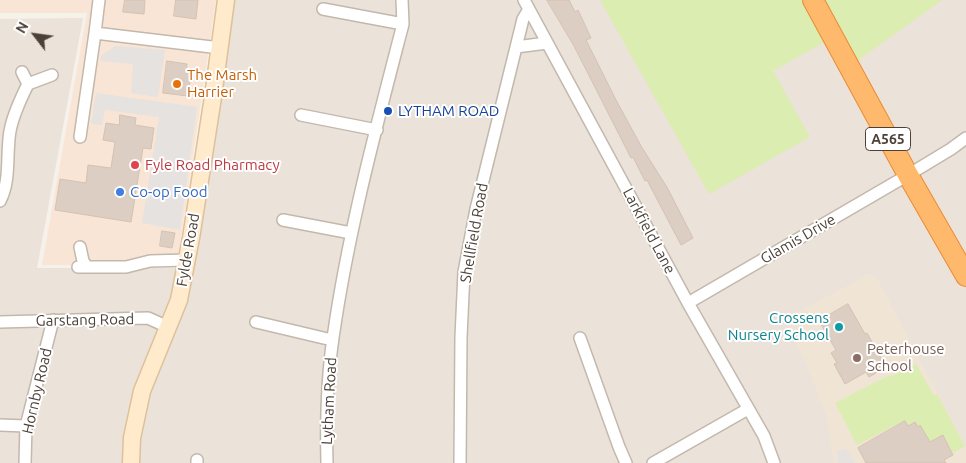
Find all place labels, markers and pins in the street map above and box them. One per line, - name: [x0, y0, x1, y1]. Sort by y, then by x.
- place label: The Marsh Harrier: [187, 66, 257, 101]
- marker: The Marsh Harrier: [171, 78, 183, 90]
- place label: LYTHAM ROAD: [398, 102, 499, 120]
- marker: LYTHAM ROAD: [382, 105, 394, 117]
- place label: Fyle Road Pharmacy: [145, 156, 280, 174]
- marker: Fyle Road Pharmacy: [129, 159, 141, 171]
- place label: Co-op Food: [130, 183, 208, 201]
- marker: Co-op Food: [114, 186, 126, 198]
- place label: Crossens Nursery School: [728, 309, 829, 344]
- marker: Crossens Nursery School: [833, 321, 845, 333]
- place label: Peterhouse School: [867, 340, 944, 375]
- marker: Peterhouse School: [851, 352, 863, 364]

